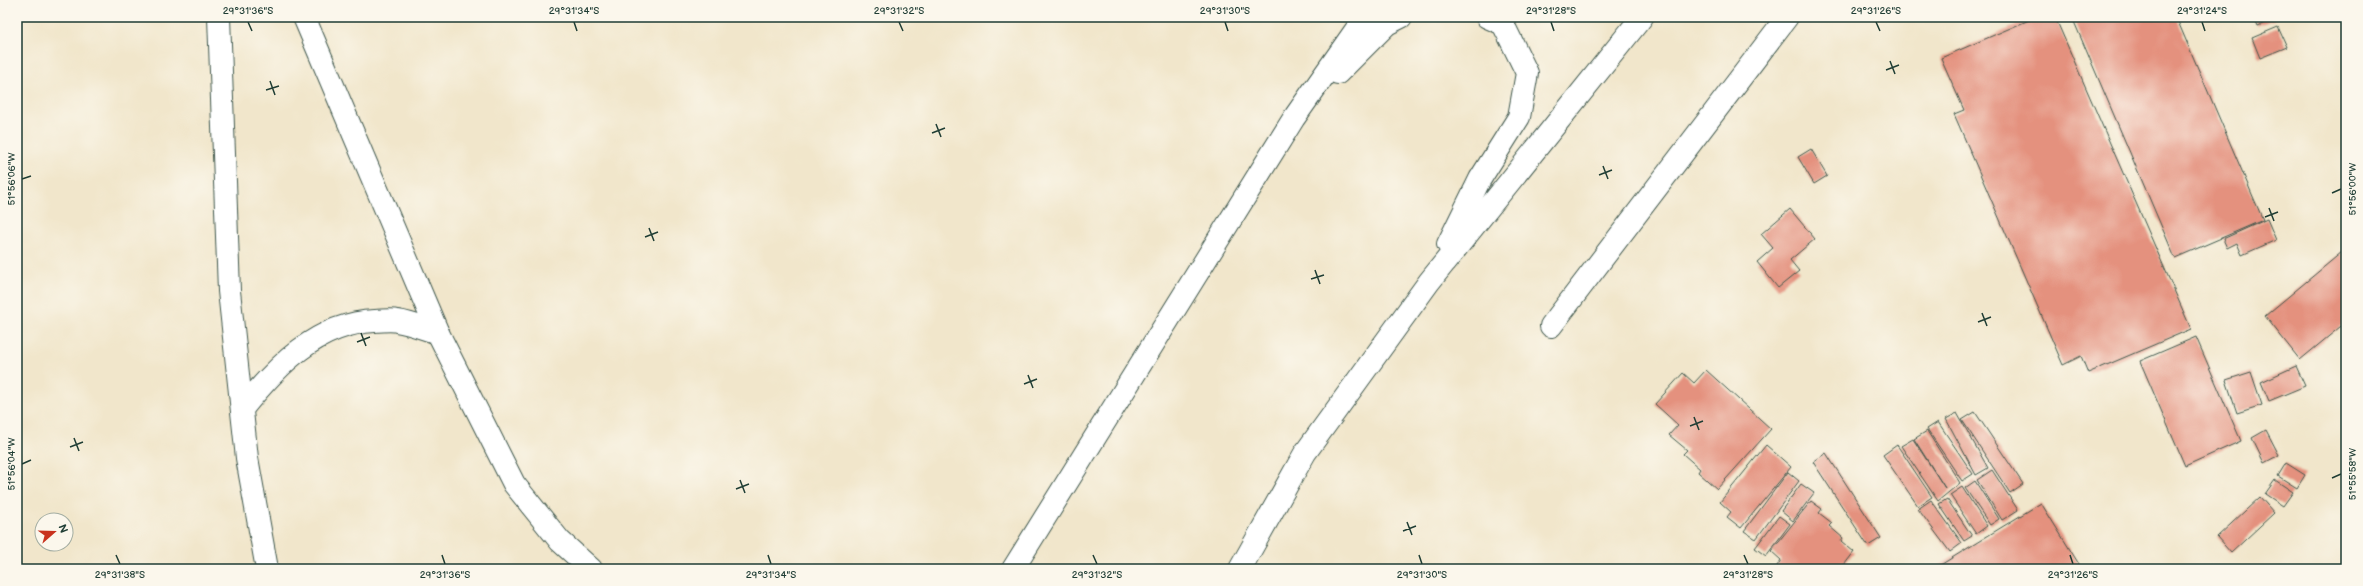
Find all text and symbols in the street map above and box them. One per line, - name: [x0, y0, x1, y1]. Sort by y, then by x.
- text: 29°31'36"S: [223, 5, 273, 17]
- text: 29°31'34"S: [549, 5, 599, 17]
- text: 29°31'32"S: [874, 5, 924, 17]
- text: 29°31'30"S: [1200, 5, 1250, 17]
- text: 29°31'28"S: [1526, 5, 1576, 17]
- text: 29°31'26"S: [1851, 5, 1901, 17]
- text: 29°31'24"S: [2177, 5, 2227, 17]
- text: 51°56'06"W: [6, 152, 18, 206]
- text: 51°56'00"W: [2347, 163, 2359, 215]
- text: 51°56'04"W: [6, 437, 18, 491]
- text: 51°55'58"W: [2347, 448, 2359, 500]
- north arrow: [34, 512, 74, 552]
- text: N: [55, 523, 70, 535]
- text: 29°31'38"S: [95, 569, 145, 581]
- text: 29°31'36"S: [420, 569, 470, 581]
- text: 29°31'34"S: [746, 569, 796, 581]
- text: 29°31'32"S: [1072, 569, 1122, 581]
- text: 29°31'30"S: [1397, 569, 1447, 581]
- text: 29°31'28"S: [1723, 569, 1773, 581]
- text: 29°31'26"S: [2048, 569, 2098, 581]

